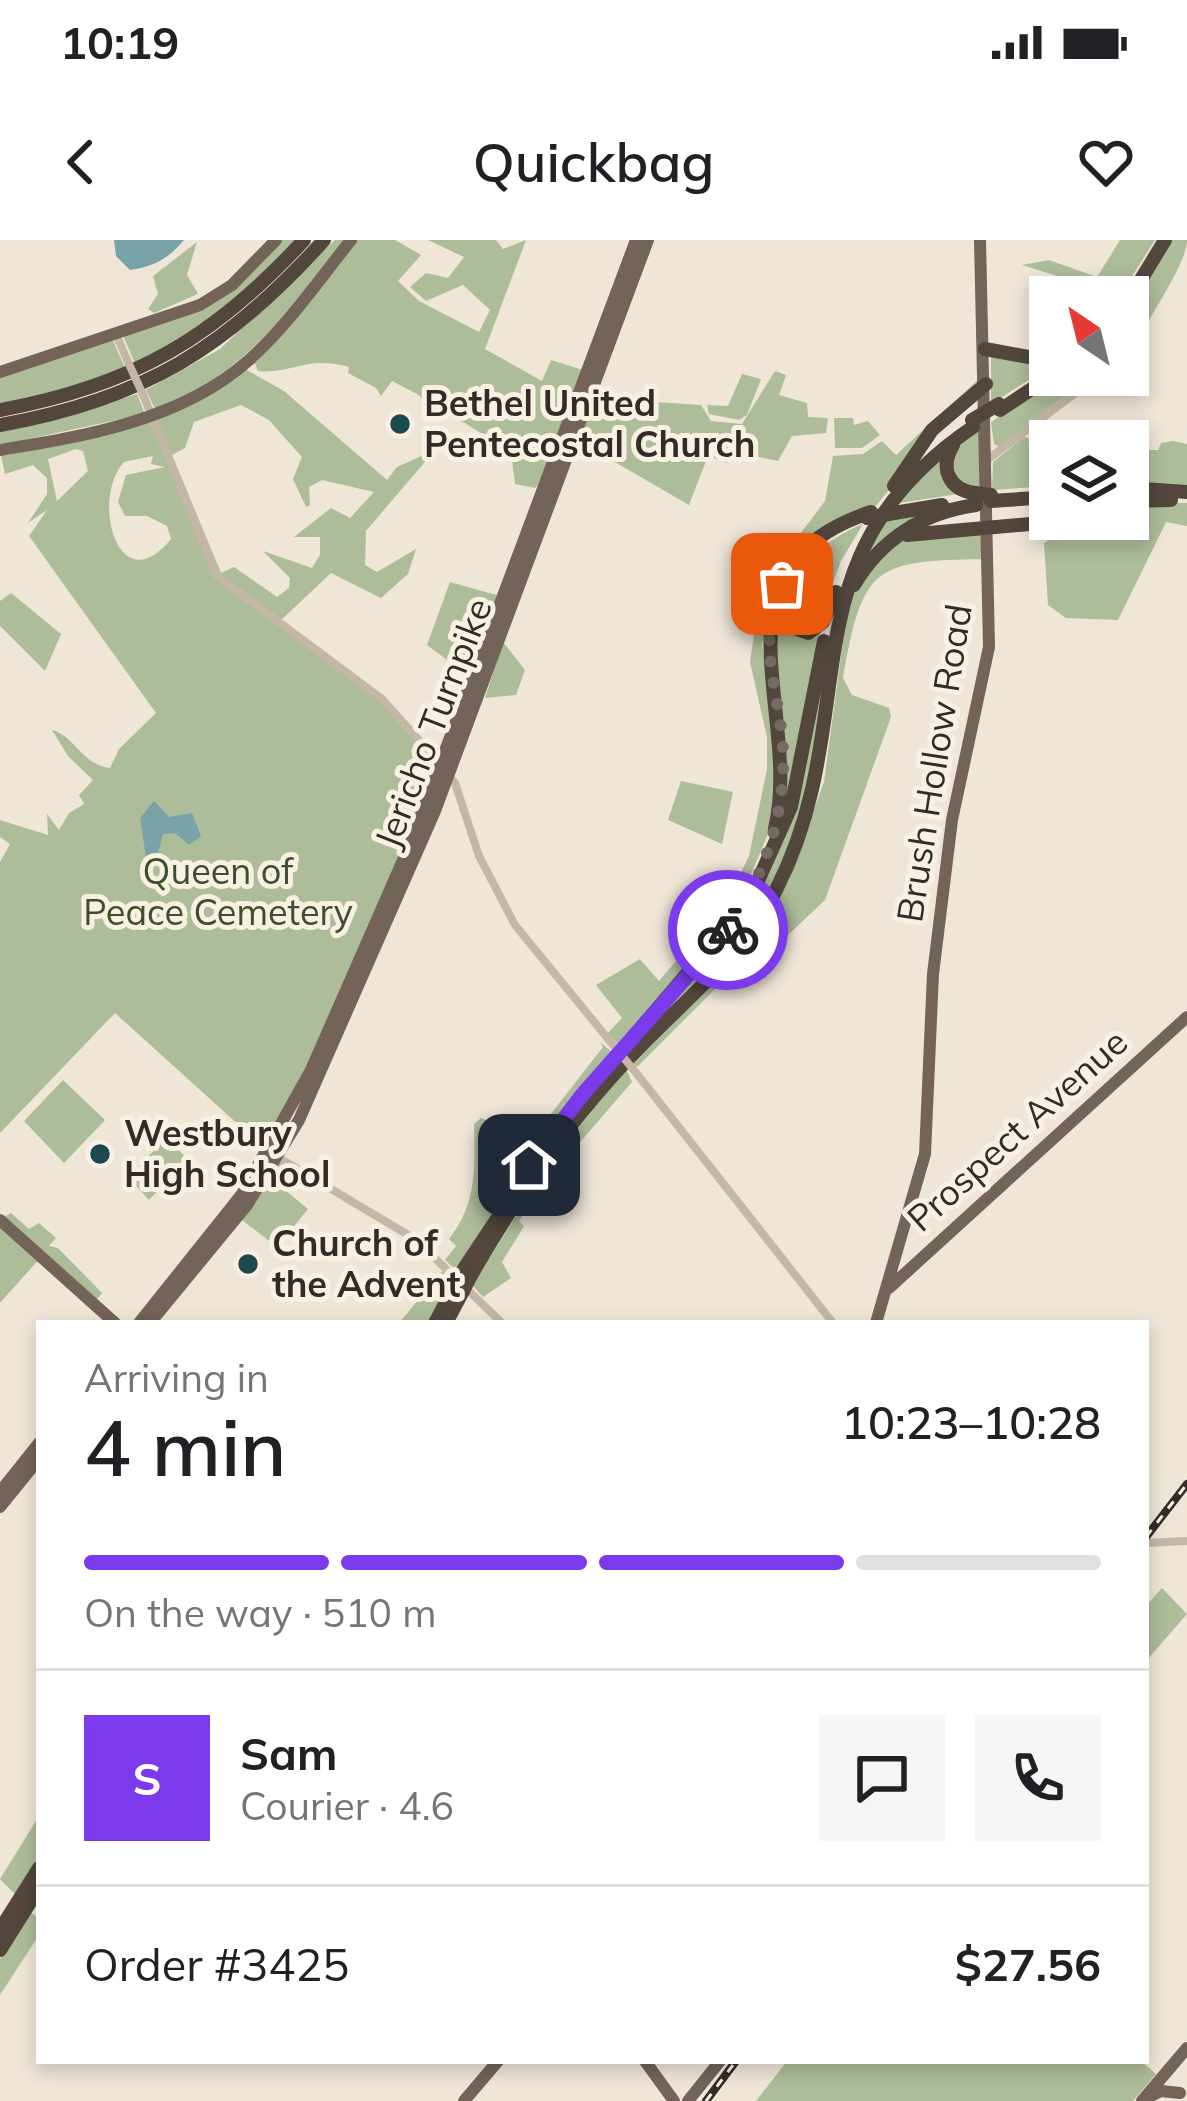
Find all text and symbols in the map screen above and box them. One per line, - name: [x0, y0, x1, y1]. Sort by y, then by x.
- text: 10:19: [60, 14, 179, 70]
- text: Quickbag: [473, 128, 714, 196]
- icon: back: [48, 129, 114, 195]
- icon: heart: [1073, 129, 1139, 195]
- north arrow: [1029, 276, 1149, 396]
- map controls: [1029, 276, 1149, 540]
- place label: Bethel United Pentecostal Church: [424, 380, 755, 466]
- marker: Bethel United Pentecostal Church: [387, 411, 413, 437]
- button: layers: [1029, 420, 1149, 540]
- pin: [731, 533, 833, 635]
- icon: bag: [749, 551, 815, 617]
- street label: Jericho Turnpike: [364, 592, 501, 854]
- street label: Brush Hollow Road: [886, 601, 981, 925]
- park label: Queen of Peace Cemetery: [83, 848, 353, 934]
- courier: [668, 870, 788, 990]
- icon: bike: [695, 897, 761, 963]
- street label: Prospect Avenue: [897, 1019, 1136, 1240]
- place label: Westbury High School: [124, 1110, 330, 1196]
- pin: [478, 1114, 580, 1216]
- icon: home: [496, 1132, 562, 1198]
- marker: Westbury High School: [87, 1141, 113, 1167]
- place label: Church of the Advent: [272, 1220, 461, 1306]
- marker: Church of the Advent: [235, 1251, 261, 1277]
- text: Arriving in: [84, 1353, 269, 1402]
- text: 10:23–10:28: [841, 1394, 1101, 1450]
- text: 4 min: [84, 1398, 287, 1496]
- text: On the way · 510 m: [84, 1588, 436, 1637]
- button: chat: [819, 1715, 945, 1841]
- button: phone: [975, 1715, 1101, 1841]
- text: Sam: [240, 1725, 337, 1781]
- text: S: [132, 1750, 162, 1806]
- text: Courier · 4.6: [240, 1781, 454, 1830]
- text: Order #3425: [84, 1936, 349, 1992]
- text: $27.56: [955, 1936, 1101, 1992]

